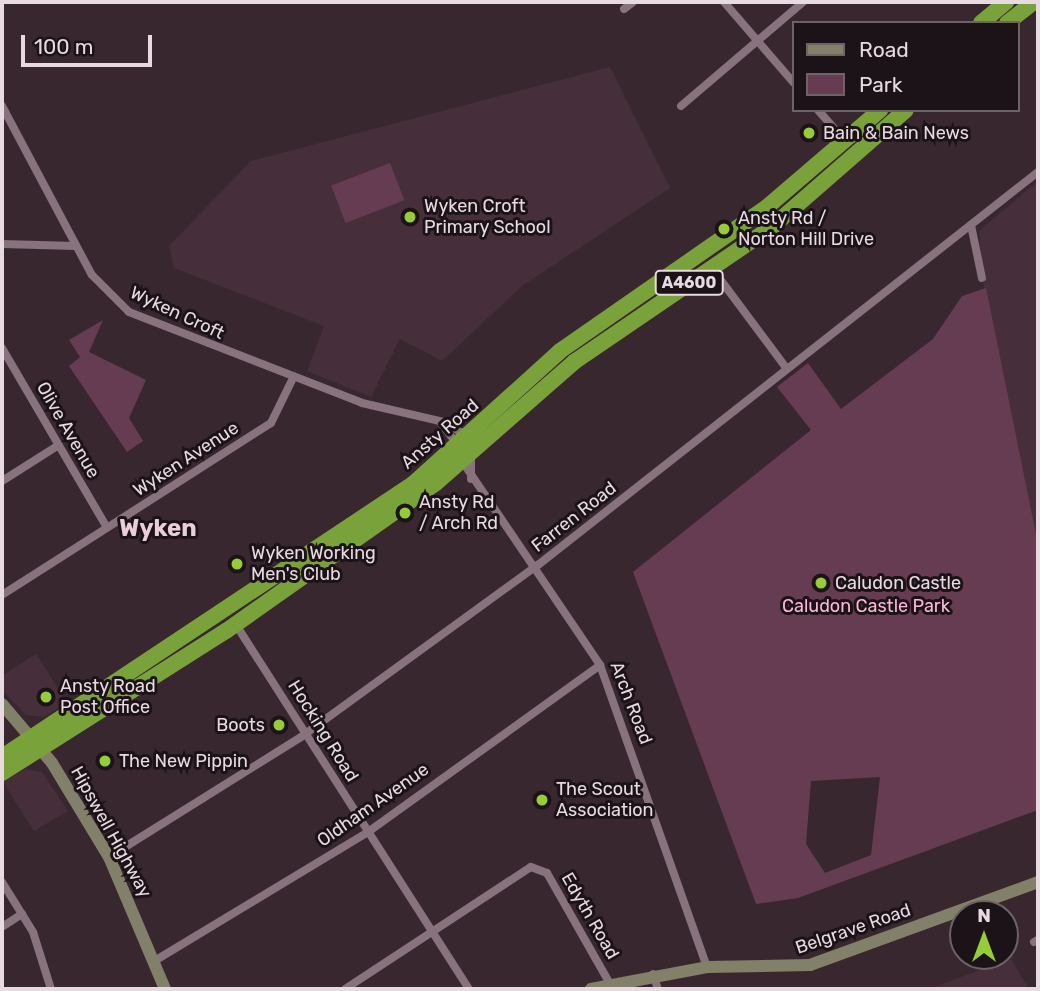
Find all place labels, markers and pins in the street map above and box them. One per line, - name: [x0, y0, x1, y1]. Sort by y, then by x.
- place label: Bain & Bain News: [823, 122, 969, 144]
- marker: Bain & Bain News: [801, 125, 817, 141]
- place label: Wyken Croft Primary School: [424, 196, 551, 238]
- place label: Ansty Rd / Norton Hill Drive: [738, 208, 874, 250]
- marker: Wyken Croft Primary School: [402, 209, 418, 225]
- marker: Ansty Rd / Norton Hill Drive: [716, 221, 732, 237]
- place label: Ansty Rd / Arch Rd: [419, 492, 499, 534]
- marker: Ansty Rd / Arch Rd: [397, 505, 413, 521]
- place label: Wyken Working Men's Club: [251, 543, 376, 586]
- marker: Wyken Working Men's Club: [229, 556, 245, 572]
- place label: Caludon Castle: [835, 572, 961, 594]
- marker: Caludon Castle: [813, 575, 829, 591]
- place label: Ansty Road Post Office: [60, 676, 156, 718]
- marker: Ansty Road Post Office: [38, 689, 54, 705]
- place label: Boots: [216, 714, 265, 736]
- marker: Boots: [271, 717, 287, 733]
- place label: The New Pippin: [119, 750, 248, 772]
- marker: The New Pippin: [97, 753, 113, 769]
- place label: The Scout Association: [556, 779, 654, 822]
- marker: The Scout Association: [534, 792, 550, 808]

